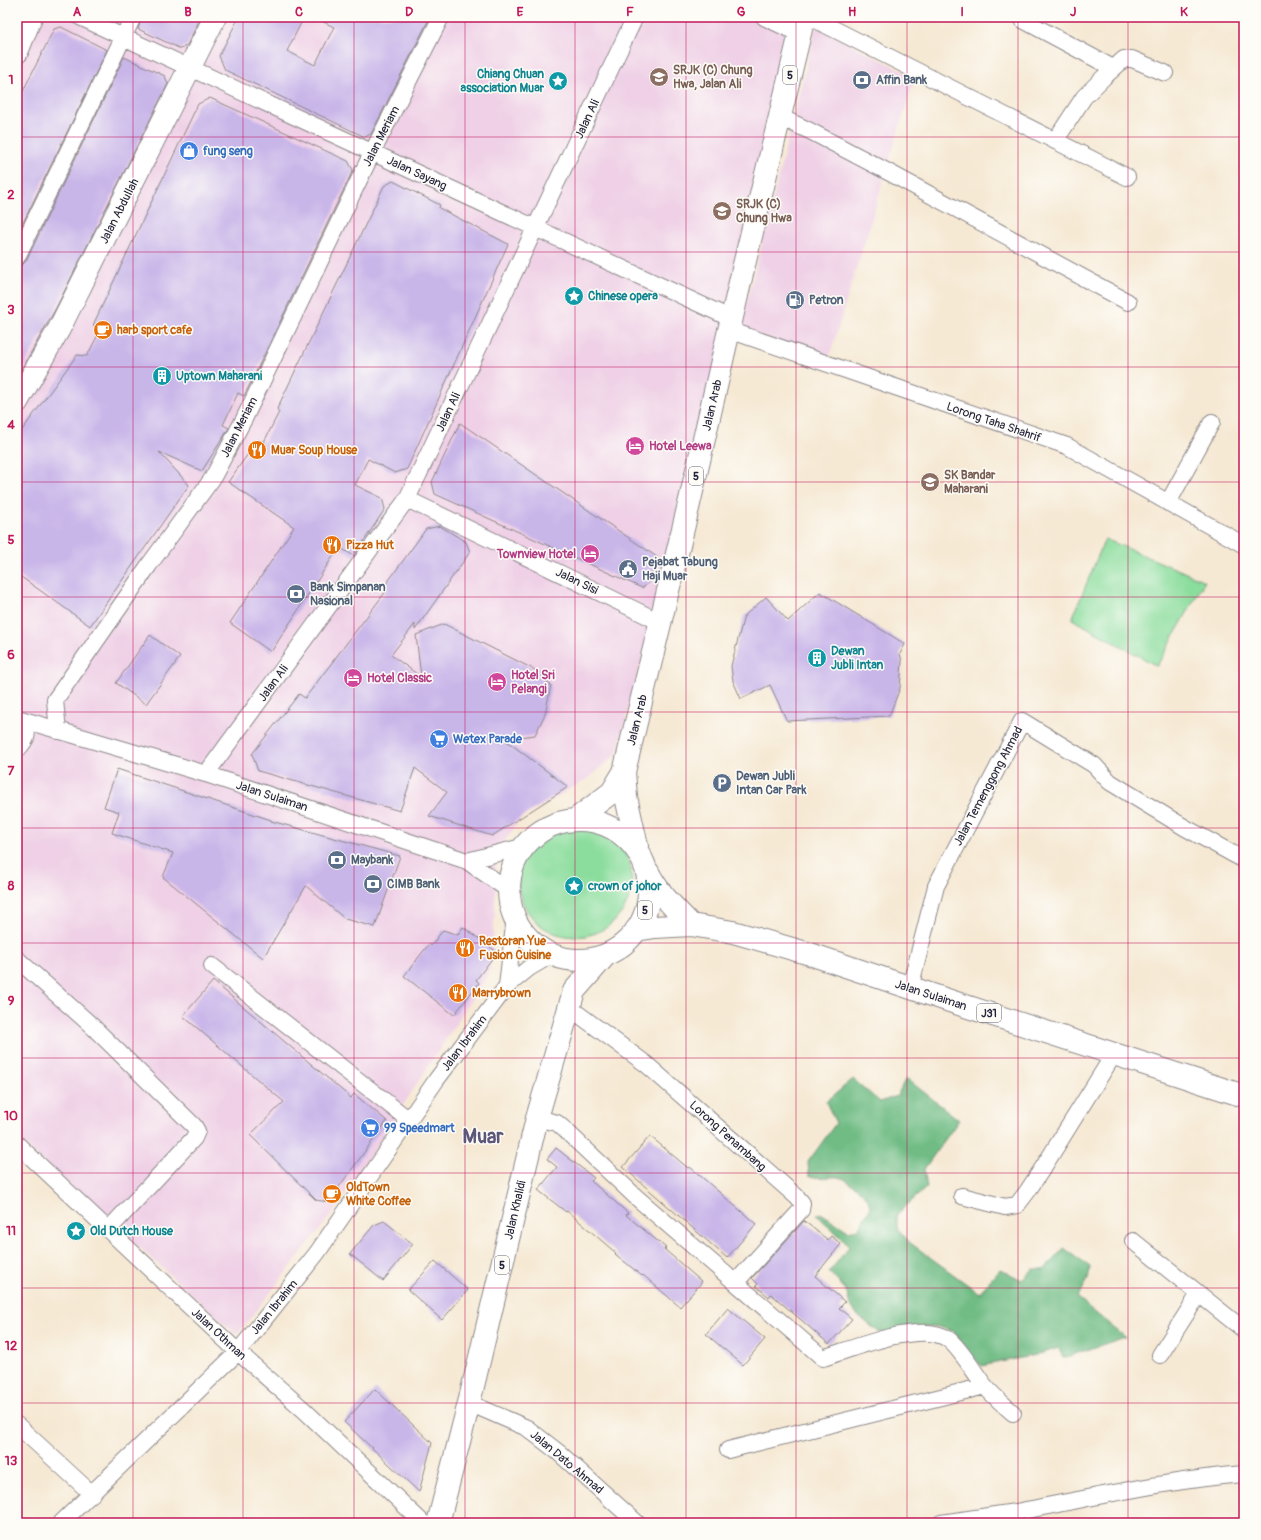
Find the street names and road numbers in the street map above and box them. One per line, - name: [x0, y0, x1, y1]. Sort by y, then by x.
- road number: 5: [783, 66, 797, 84]
- street label: Jalan Ali: [572, 97, 603, 141]
- street label: Jalan Meriam: [360, 103, 403, 169]
- street label: Jalan Sayang: [384, 153, 449, 194]
- street label: Jalan Abdullah: [97, 176, 142, 246]
- street label: Jalan Arab: [699, 378, 726, 432]
- street label: Jalan Ali: [433, 390, 464, 434]
- street label: Jalan Meriam: [218, 394, 261, 460]
- street label: Lorong Taha Shahrif: [944, 399, 1043, 446]
- road number: 5: [689, 467, 703, 485]
- street label: Jalan Sisi: [553, 565, 600, 598]
- street label: Jalan Ali: [255, 662, 292, 705]
- street label: Jalan Arab: [624, 693, 651, 747]
- street label: Jalan Temenggong Ahmad: [951, 724, 1026, 848]
- street label: Jalan Sulaiman: [234, 778, 310, 815]
- road number: 5: [638, 901, 652, 919]
- street label: Jalan Sulaiman: [893, 977, 969, 1014]
- road number: J31: [977, 1004, 1001, 1022]
- street label: Jalan Ibrahim: [438, 1012, 491, 1074]
- street label: Lorong Penambang: [686, 1098, 769, 1175]
- street label: Jalan Khalidi: [501, 1179, 530, 1241]
- road number: 5: [495, 1256, 509, 1274]
- street label: Jalan Ibrahim: [248, 1277, 301, 1338]
- street label: Jalan Othman: [188, 1305, 249, 1364]
- street label: Jalan Dato Ahmad: [527, 1427, 606, 1497]

